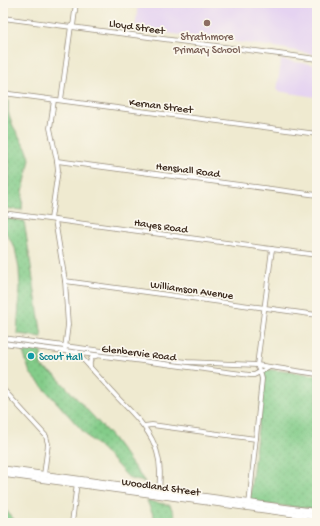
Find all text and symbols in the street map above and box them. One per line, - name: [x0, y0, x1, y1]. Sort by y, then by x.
- street label: Lloyd Street: [108, 18, 167, 38]
- marker: Strathmore Primary School: [202, 18, 212, 28]
- place label: Strathmore Primary School: [173, 32, 241, 57]
- street label: Kernan Street: [128, 97, 195, 117]
- street label: Henshall Road: [155, 161, 222, 181]
- street label: Hayes Road: [133, 217, 190, 237]
- street label: Williamson Avenue: [150, 279, 234, 303]
- street label: Glenbervie Road: [101, 343, 178, 365]
- marker: Scout Hall: [26, 351, 36, 361]
- place label: Scout Hall: [39, 352, 84, 364]
- street label: Woodland Street: [121, 477, 202, 500]

